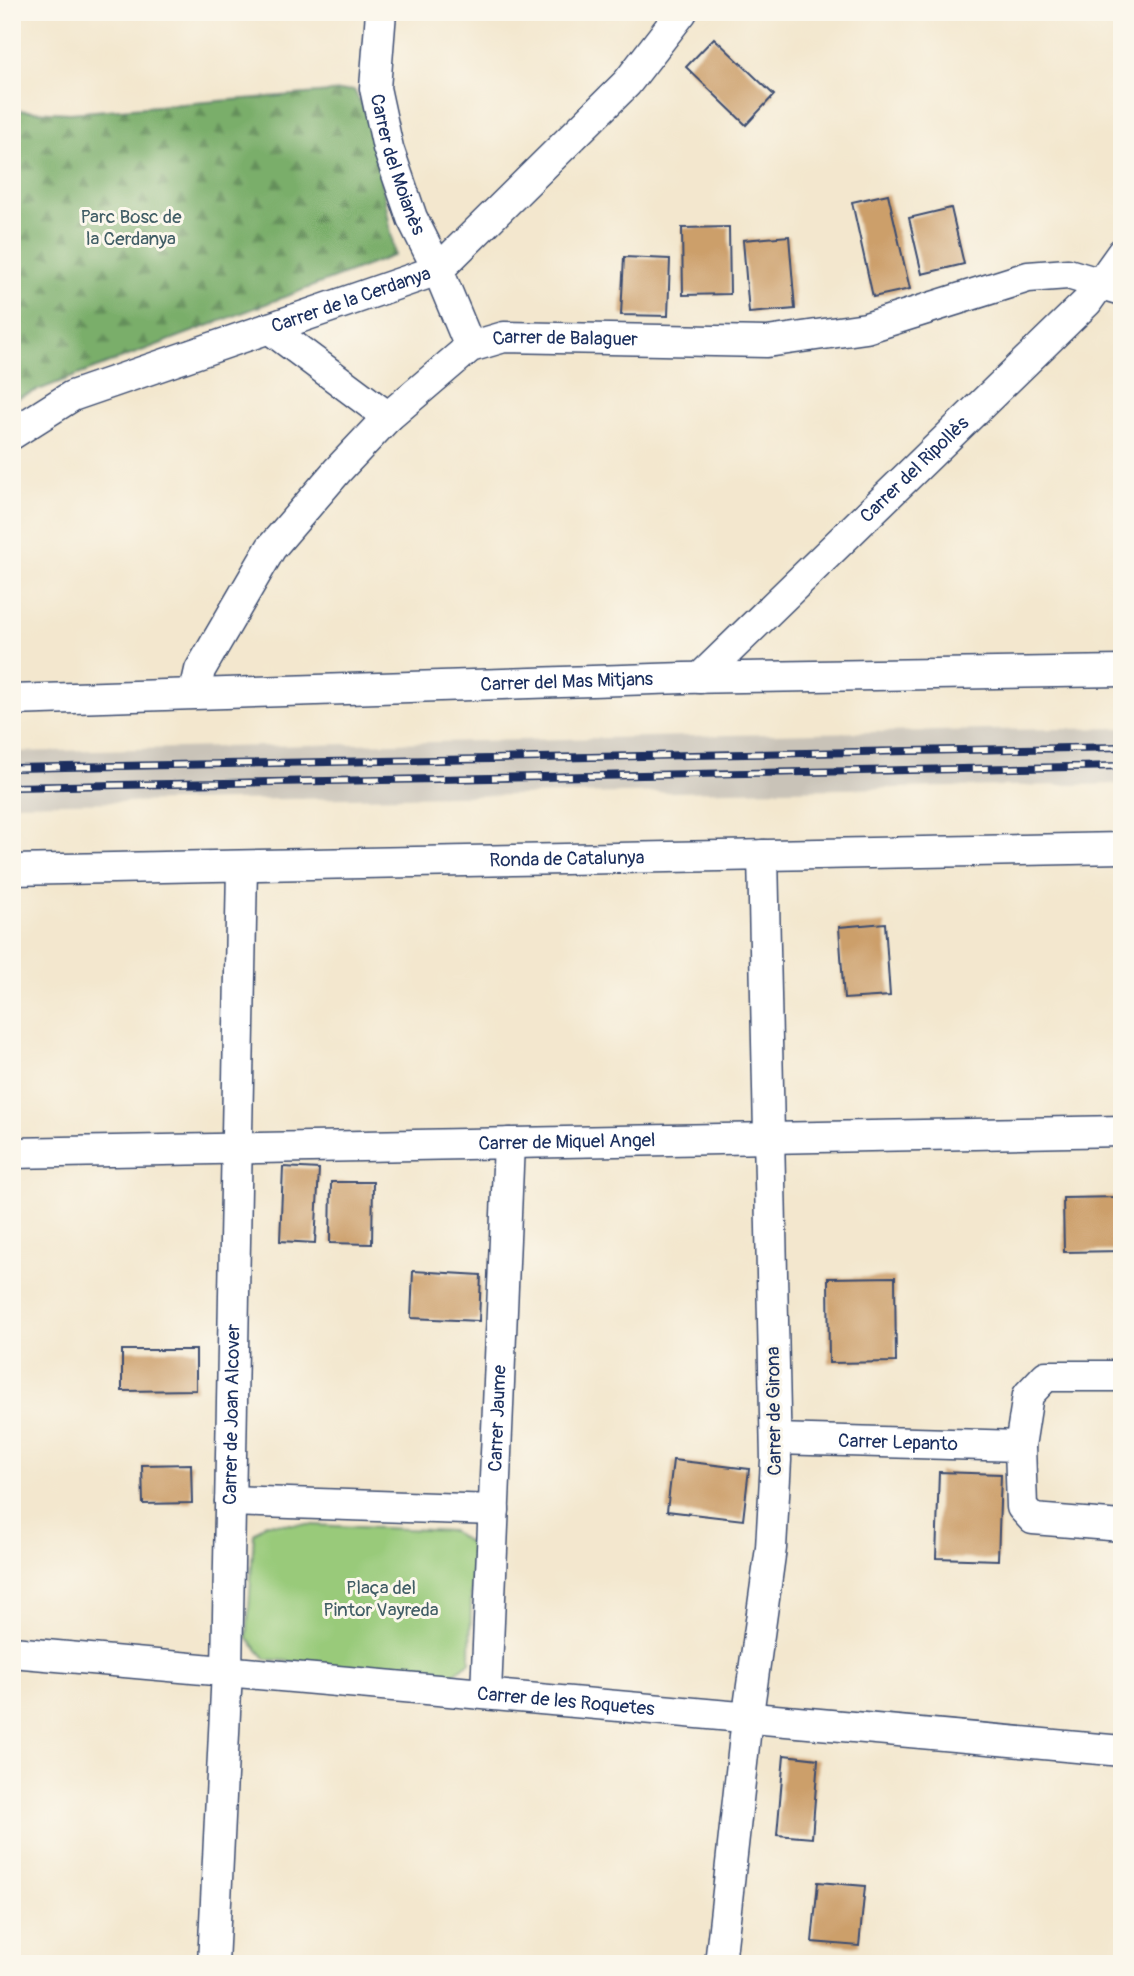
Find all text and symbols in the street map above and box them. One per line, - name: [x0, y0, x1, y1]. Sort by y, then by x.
- street label: Carrer del Moianès: [365, 92, 431, 240]
- park label: Parc Bosc de la Cerdanya: [80, 205, 182, 251]
- street label: Carrer de la Cerdanya: [268, 261, 434, 339]
- street label: Carrer de Balaguer: [490, 325, 638, 352]
- street label: Carrer del Ripollès: [855, 411, 974, 528]
- street label: Carrer del Mas Mitjans: [480, 667, 654, 697]
- street label: Ronda de Catalunya: [489, 845, 645, 873]
- street label: Carrer de Miquel Angel: [478, 1128, 656, 1156]
- street label: Carrer de Joan Alcover: [218, 1323, 245, 1505]
- street label: Carrer de Girona: [761, 1346, 787, 1476]
- street label: Carrer Jaume: [483, 1364, 512, 1472]
- street label: Carrer Lepanto: [838, 1429, 958, 1456]
- park label: Plaça del Pintor Vayreda: [323, 1576, 439, 1622]
- street label: Carrer de les Roquetes: [476, 1682, 656, 1721]

